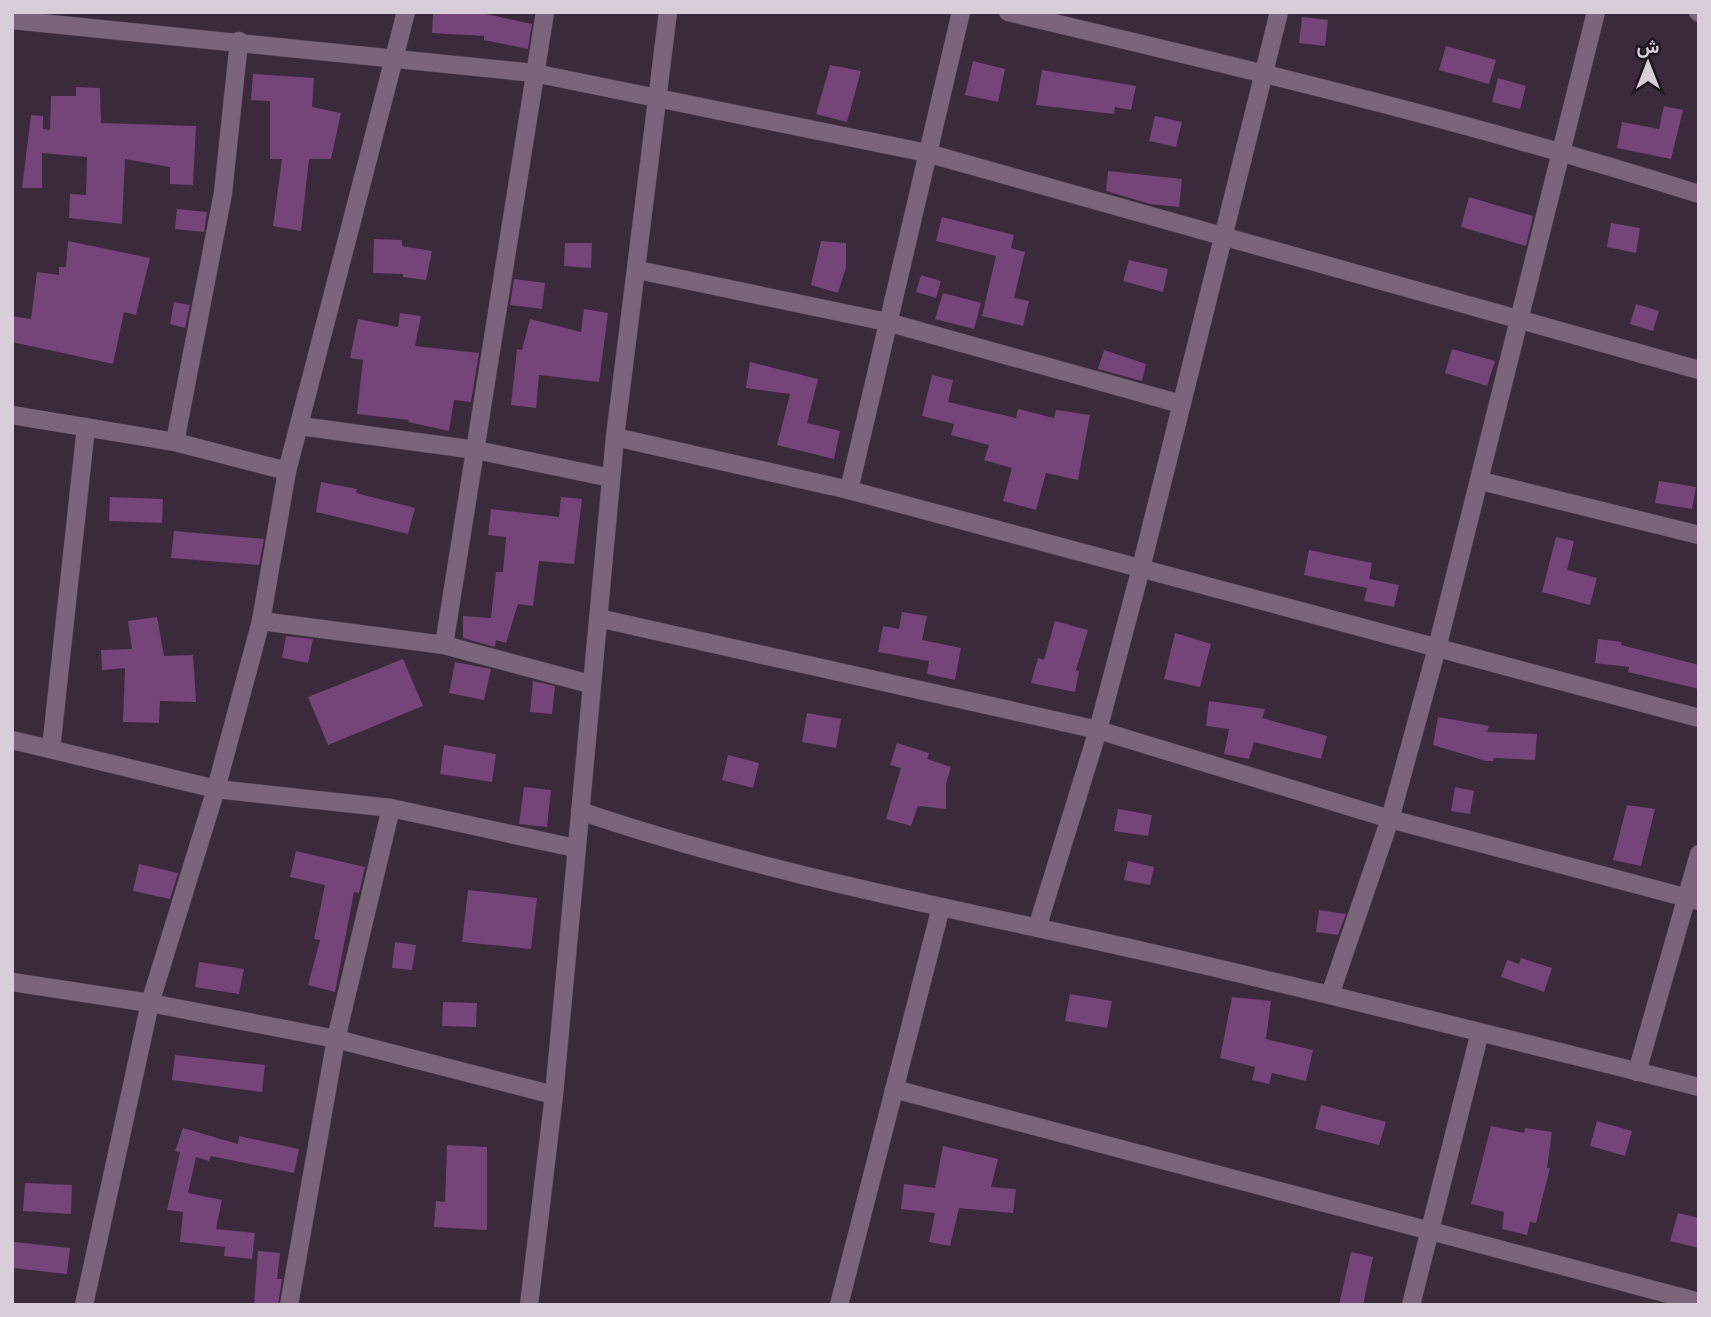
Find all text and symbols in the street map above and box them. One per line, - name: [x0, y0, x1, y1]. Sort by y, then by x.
- north arrow: [1613, 28, 1683, 98]
- text: ش: [1637, 35, 1660, 58]

